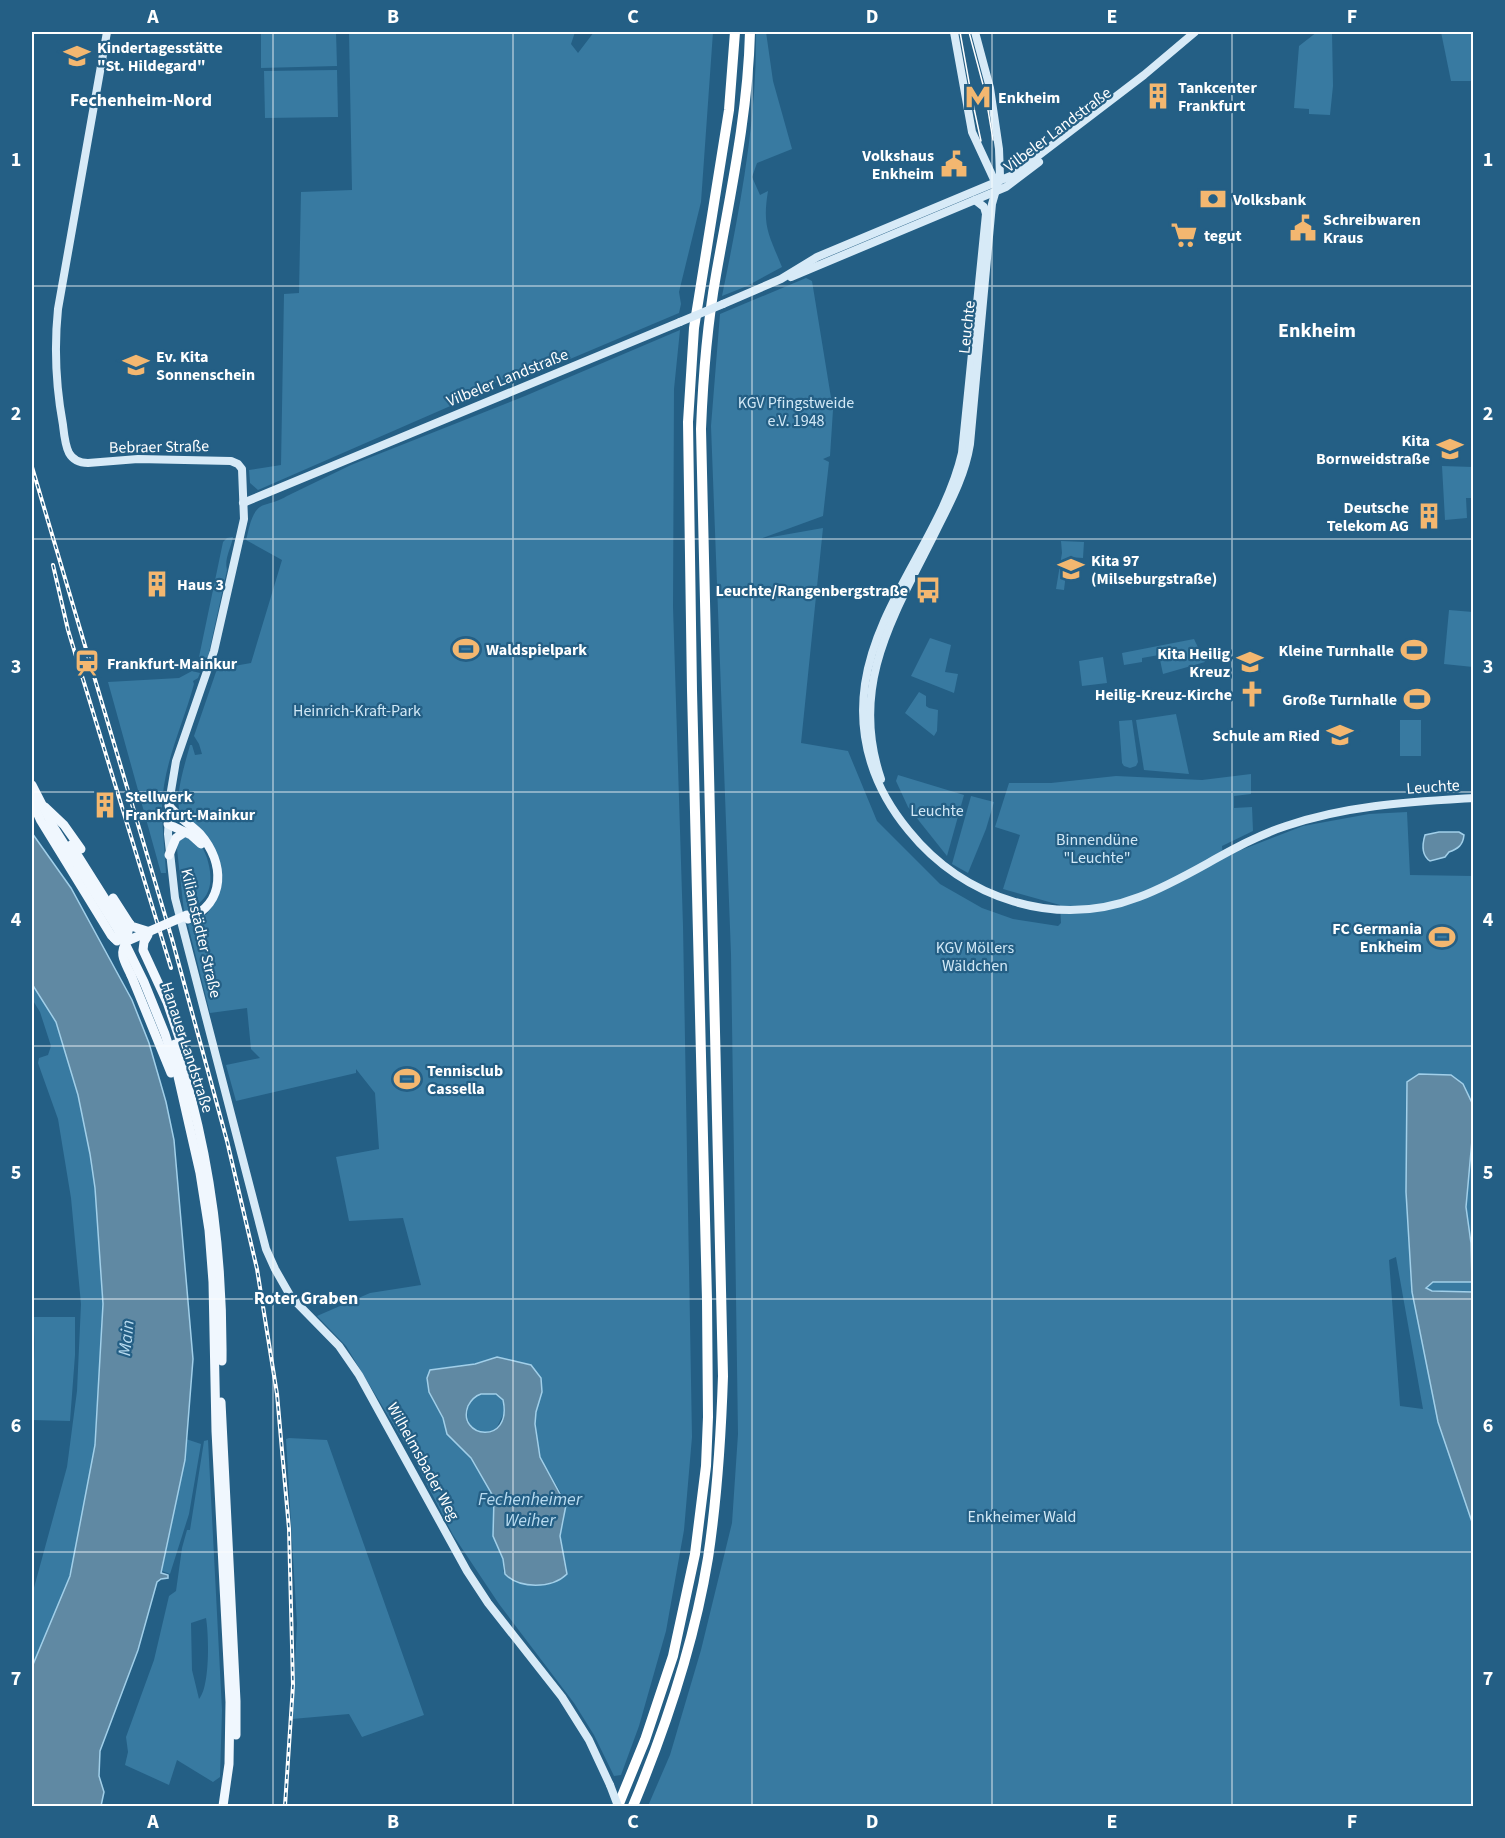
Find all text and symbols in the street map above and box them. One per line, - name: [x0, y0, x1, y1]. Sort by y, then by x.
- text: A: [146, 3, 159, 31]
- text: B: [387, 3, 399, 31]
- text: C: [627, 3, 639, 31]
- text: D: [866, 3, 878, 31]
- text: E: [1107, 3, 1117, 31]
- text: F: [1347, 3, 1357, 31]
- place label: Kindertagesstätte "St. Hildegard": [97, 37, 223, 77]
- school or university icon: Kindertagesstätte "St. Hildegard": [62, 41, 92, 71]
- place label: Tankcenter Frankfurt: [1178, 77, 1257, 117]
- building icon: Tankcenter Frankfurt: [1143, 81, 1173, 111]
- metro station icon: Enkheim: [963, 82, 993, 112]
- street label: Vilbeler Landstraße: [999, 82, 1116, 178]
- place label: Enkheim: [998, 87, 1060, 109]
- district label: Fechenheim-Nord: [70, 88, 212, 113]
- place label: Volkshaus Enkheim: [861, 145, 934, 185]
- text: 1: [11, 146, 21, 174]
- text: 1: [1483, 146, 1493, 174]
- public building icon: Volkshaus Enkheim: [939, 149, 969, 179]
- bank icon: Volksbank: [1198, 184, 1228, 214]
- place label: Volksbank: [1232, 189, 1306, 211]
- place label: Schreibwaren Kraus: [1323, 209, 1421, 249]
- public building icon: Schreibwaren Kraus: [1288, 213, 1318, 243]
- supermarket icon: tegut: [1169, 220, 1199, 250]
- place label: tegut: [1204, 225, 1242, 247]
- street label: Leuchte: [953, 299, 981, 355]
- district label: Enkheim: [1278, 317, 1356, 345]
- street label: Vilbeler Landstraße: [443, 343, 572, 412]
- place label: Ev. Kita Sonnenschein: [156, 346, 255, 386]
- school or university icon: Ev. Kita Sonnenschein: [121, 350, 151, 380]
- park label: KGV Pfingstweide e.V. 1948: [738, 392, 854, 432]
- text: 2: [11, 400, 21, 428]
- text: 2: [1483, 400, 1493, 428]
- place label: Kita Bornweidstraße: [1316, 430, 1430, 470]
- school or university icon: Kita Bornweidstraße: [1435, 434, 1465, 464]
- street label: Bebraer Straße: [109, 435, 209, 459]
- place label: Deutsche Telekom AG: [1327, 497, 1409, 537]
- building icon: Deutsche Telekom AG: [1414, 501, 1444, 531]
- place label: Kita 97 (Milseburgstraße): [1091, 550, 1217, 590]
- school or university icon: Kita 97 (Milseburgstraße): [1056, 554, 1086, 584]
- building icon: Haus 3: [142, 569, 172, 599]
- place label: Haus 3: [177, 574, 224, 596]
- bus stop icon: Leuchte/Rangenbergstraße: [913, 575, 943, 605]
- place label: Leuchte/Rangenbergstraße: [716, 580, 908, 602]
- sports icon: Waldspielpark: [451, 634, 481, 664]
- sports icon: Kleine Turnhalle: [1399, 635, 1429, 665]
- place label: Waldspielpark: [486, 639, 587, 661]
- place label: Kleine Turnhalle: [1278, 640, 1394, 662]
- place label: Kita Heilig Kreuz: [1157, 643, 1230, 683]
- school or university icon: Kita Heilig Kreuz: [1235, 647, 1265, 677]
- station icon: Frankfurt-Mainkur: [72, 648, 102, 678]
- text: 3: [11, 653, 21, 681]
- place label: Frankfurt-Mainkur: [107, 653, 238, 675]
- text: 3: [1483, 653, 1493, 681]
- church icon: Heilig-Kreuz-Kirche: [1237, 679, 1267, 709]
- place label: Heilig-Kreuz-Kirche: [1095, 684, 1232, 706]
- sports icon: Große Turnhalle: [1402, 684, 1432, 714]
- place label: Große Turnhalle: [1282, 689, 1397, 711]
- park label: Heinrich-Kraft-Park: [293, 700, 421, 722]
- school or university icon: Schule am Ried: [1325, 720, 1355, 750]
- place label: Schule am Ried: [1212, 725, 1320, 747]
- street label: Leuchte: [1406, 774, 1461, 800]
- place label: Stellwerk Frankfurt-Mainkur: [125, 786, 256, 826]
- building icon: Stellwerk Frankfurt-Mainkur: [90, 790, 120, 820]
- park label: Leuchte: [910, 800, 964, 822]
- park label: Binnendüne "Leuchte": [1056, 829, 1138, 869]
- street label: Kilianstädter Straße: [175, 866, 227, 1000]
- text: 4: [11, 906, 22, 934]
- text: 4: [1483, 906, 1494, 934]
- place label: FC Germania Enkheim: [1332, 918, 1422, 958]
- sports icon: FC Germania Enkheim: [1427, 922, 1457, 952]
- park label: KGV Möllers Wäldchen: [936, 937, 1015, 977]
- street label: Hanauer Landstraße: [156, 979, 219, 1116]
- place label: Tennisclub Cassella: [427, 1060, 503, 1100]
- sports icon: Tennisclub Cassella: [392, 1064, 422, 1094]
- text: 5: [11, 1159, 21, 1187]
- text: 5: [1483, 1159, 1493, 1187]
- district label: Roter Graben: [254, 1286, 358, 1311]
- water label: Main: [112, 1319, 141, 1357]
- street label: Wilhelmsbader Weg: [382, 1398, 465, 1525]
- text: 6: [11, 1412, 21, 1440]
- text: 6: [1483, 1412, 1493, 1440]
- water label: Fechenheimer Weiher: [478, 1487, 583, 1533]
- park label: Enkheimer Wald: [968, 1506, 1076, 1528]
- text: 7: [11, 1665, 21, 1693]
- text: 7: [1483, 1665, 1493, 1693]
- text: A: [146, 1808, 159, 1836]
- text: B: [387, 1808, 399, 1836]
- text: C: [627, 1808, 639, 1836]
- text: D: [866, 1808, 878, 1836]
- text: E: [1107, 1808, 1117, 1836]
- text: F: [1347, 1808, 1357, 1836]

